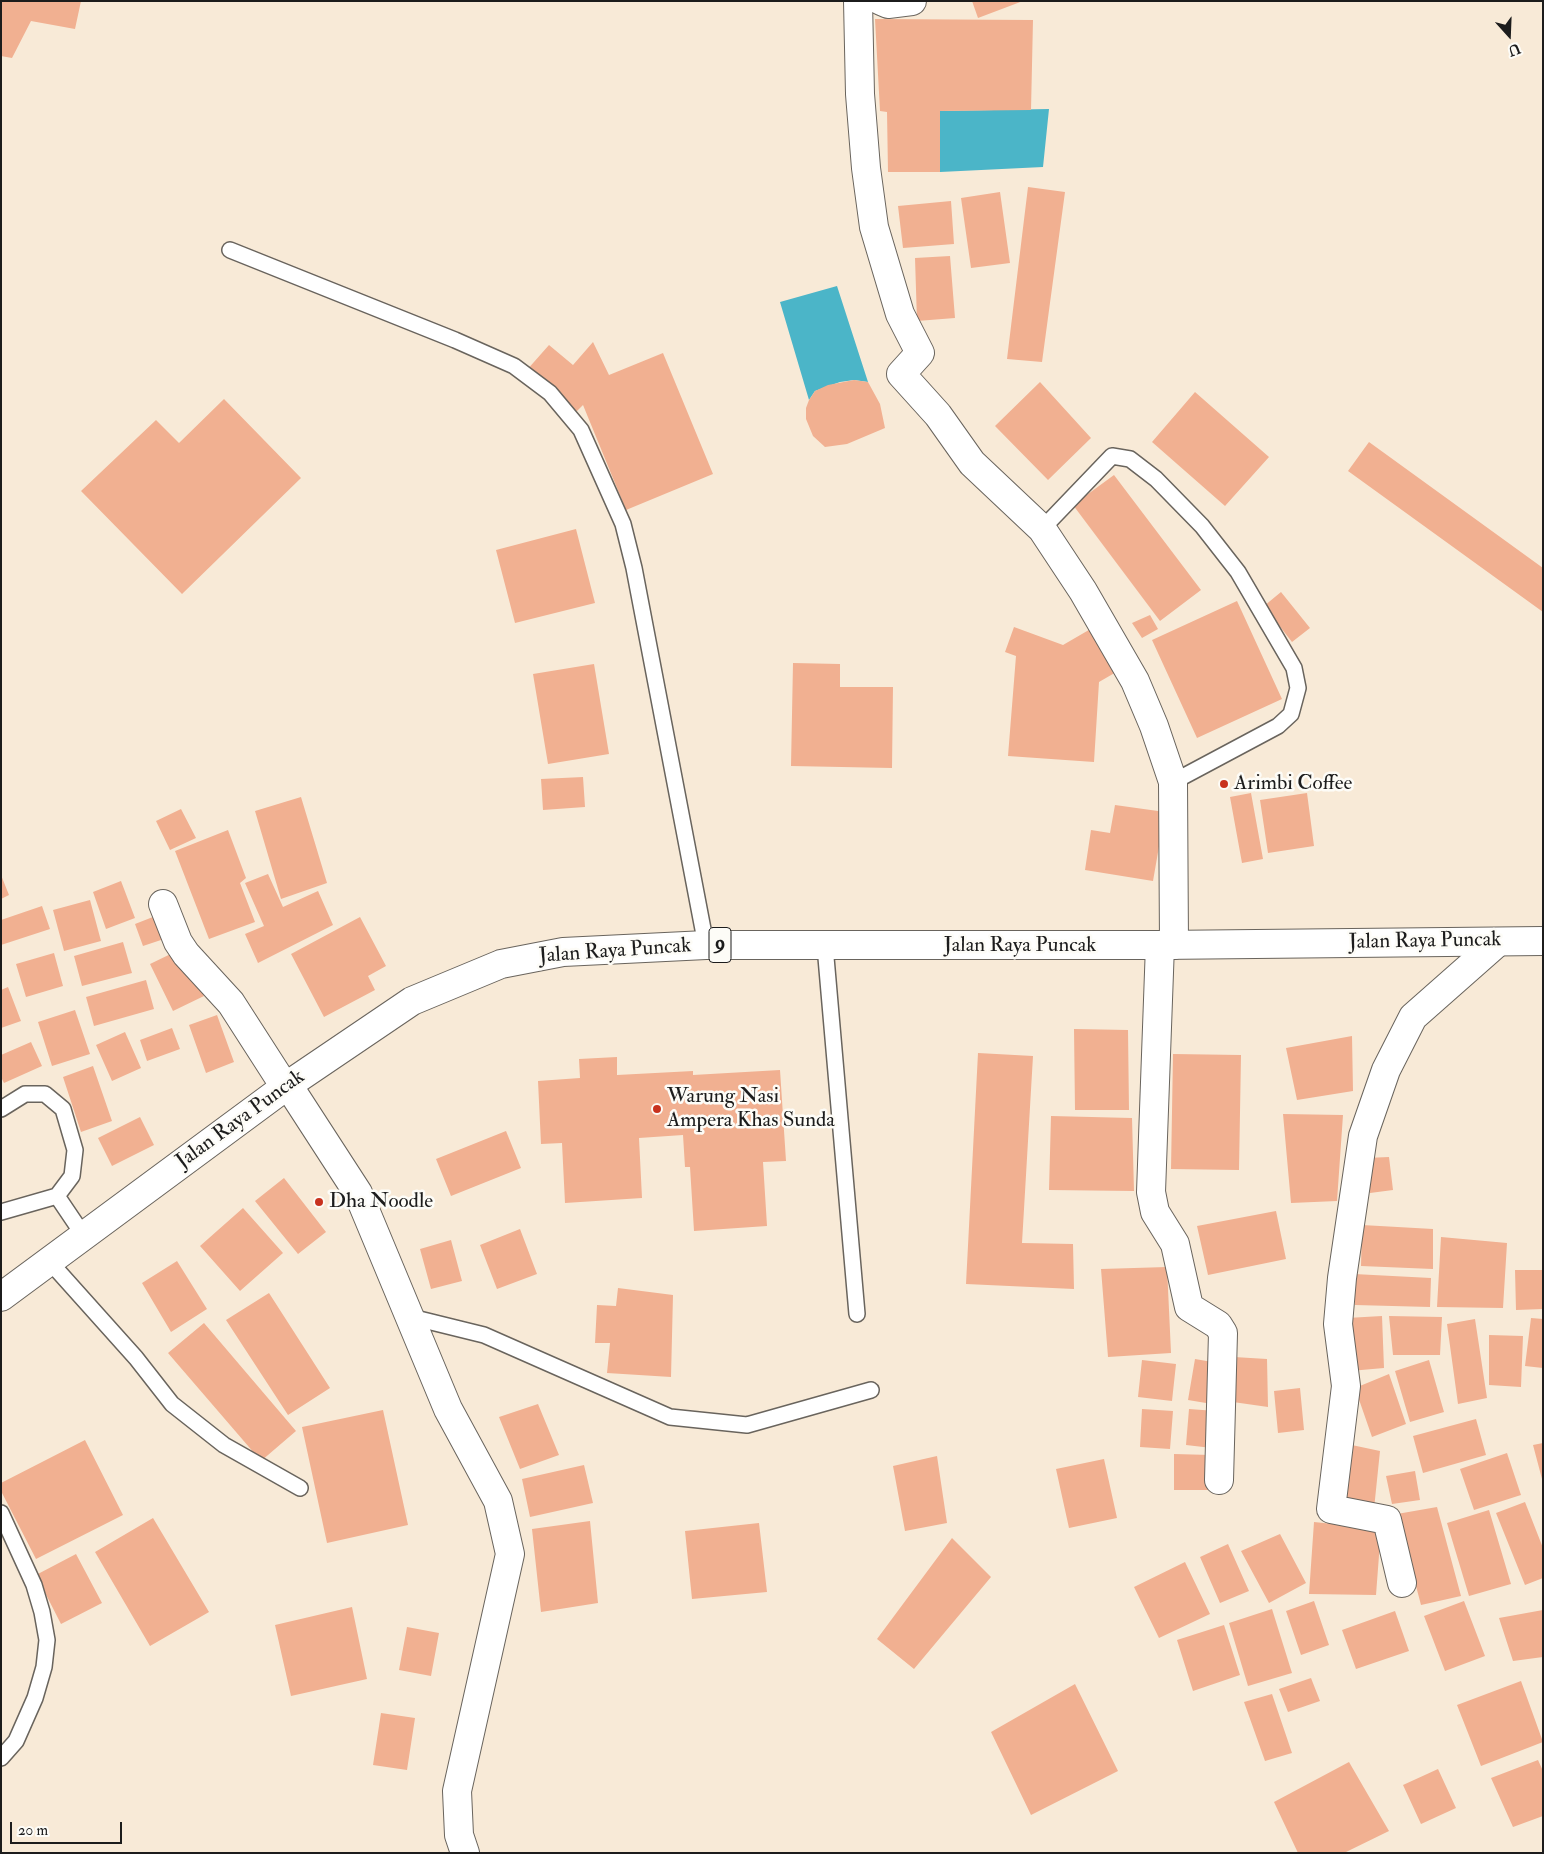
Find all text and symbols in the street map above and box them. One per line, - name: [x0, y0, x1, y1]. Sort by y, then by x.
- north arrow: [1484, 10, 1534, 60]
- text: U: [1506, 40, 1523, 60]
- place label: Arimbi Coffee: [1234, 771, 1352, 797]
- marker: Arimbi Coffee: [1218, 778, 1230, 790]
- road number: 9: [709, 928, 731, 962]
- street label: Jalan Raya Puncak: [1348, 928, 1502, 956]
- street label: Jalan Raya Puncak: [944, 933, 1096, 959]
- street label: Jalan Raya Puncak: [538, 934, 692, 970]
- street label: Jalan Raya Puncak: [172, 1065, 310, 1175]
- place label: Warung Nasi Ampera Khas Sunda: [667, 1084, 835, 1134]
- marker: Warung Nasi Ampera Khas Sunda: [651, 1103, 663, 1115]
- place label: Dha Noodle: [329, 1189, 433, 1215]
- marker: Dha Noodle: [313, 1196, 325, 1208]
- scale bar: [12, 1812, 125, 1844]
- text: 20 m: [18, 1821, 48, 1840]

